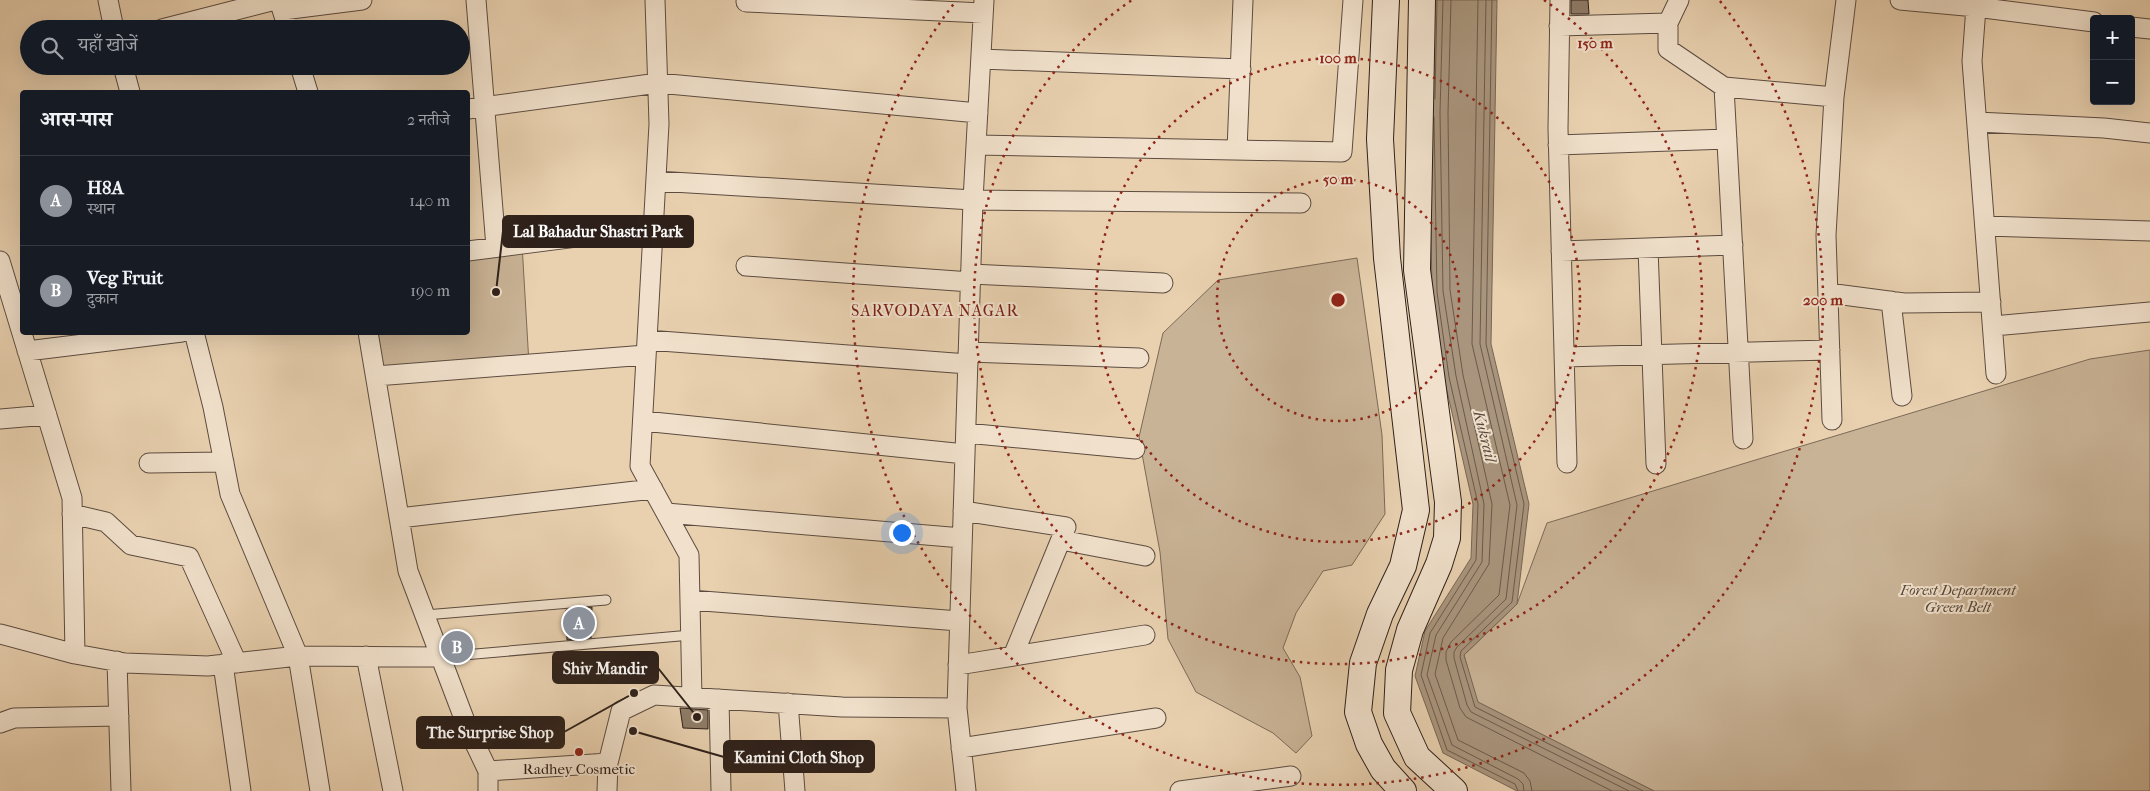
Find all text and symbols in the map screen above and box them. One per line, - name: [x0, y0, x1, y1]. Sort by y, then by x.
- map controls: [2090, 15, 2135, 105]
- button: +: [2090, 15, 2135, 60]
- search box: [20, 20, 470, 75]
- icon: search: [38, 34, 66, 62]
- text: यहाँ खोजें: [78, 34, 138, 56]
- text: 150 m: [1577, 34, 1613, 52]
- text: 100 m: [1319, 49, 1357, 67]
- button: −: [2090, 60, 2135, 105]
- text: आस-पास: [40, 107, 112, 131]
- text: 2 नतीजे: [407, 110, 450, 129]
- text: 50 m: [1323, 170, 1354, 188]
- text: H8A: [87, 177, 124, 199]
- text: A: [51, 191, 61, 210]
- text: 140 m: [409, 191, 450, 210]
- text: स्थान: [87, 199, 115, 218]
- callout: Lal Bahadur Shastri Park: [503, 216, 693, 247]
- text: Lal Bahadur Shastri Park: [513, 222, 684, 241]
- text: Veg Fruit: [87, 267, 163, 289]
- text: B: [51, 281, 61, 300]
- text: 190 m: [410, 281, 450, 300]
- text: दुकान: [87, 289, 118, 308]
- centre of rings: [1329, 291, 1347, 309]
- text: 200 m: [1803, 291, 1843, 309]
- district label: SARVODAYA NAGAR: [851, 301, 1019, 320]
- water label: Kukrail: [1469, 407, 1501, 466]
- your location: [889, 520, 915, 546]
- park label: Forest Department Green Belt: [1899, 581, 2017, 616]
- pin: A: [563, 604, 595, 642]
- pin: B: [441, 628, 473, 666]
- callout: Shiv Mandir: [553, 652, 658, 683]
- text: Shiv Mandir: [563, 659, 649, 678]
- callout: The Surprise Shop: [417, 717, 564, 748]
- text: The Surprise Shop: [425, 723, 554, 743]
- callout: Kamini Cloth Shop: [724, 741, 874, 772]
- marker: Radhey Cosmetic: [573, 746, 585, 758]
- text: Kamini Cloth Shop: [734, 748, 864, 768]
- place label: Radhey Cosmetic: [523, 760, 636, 778]

